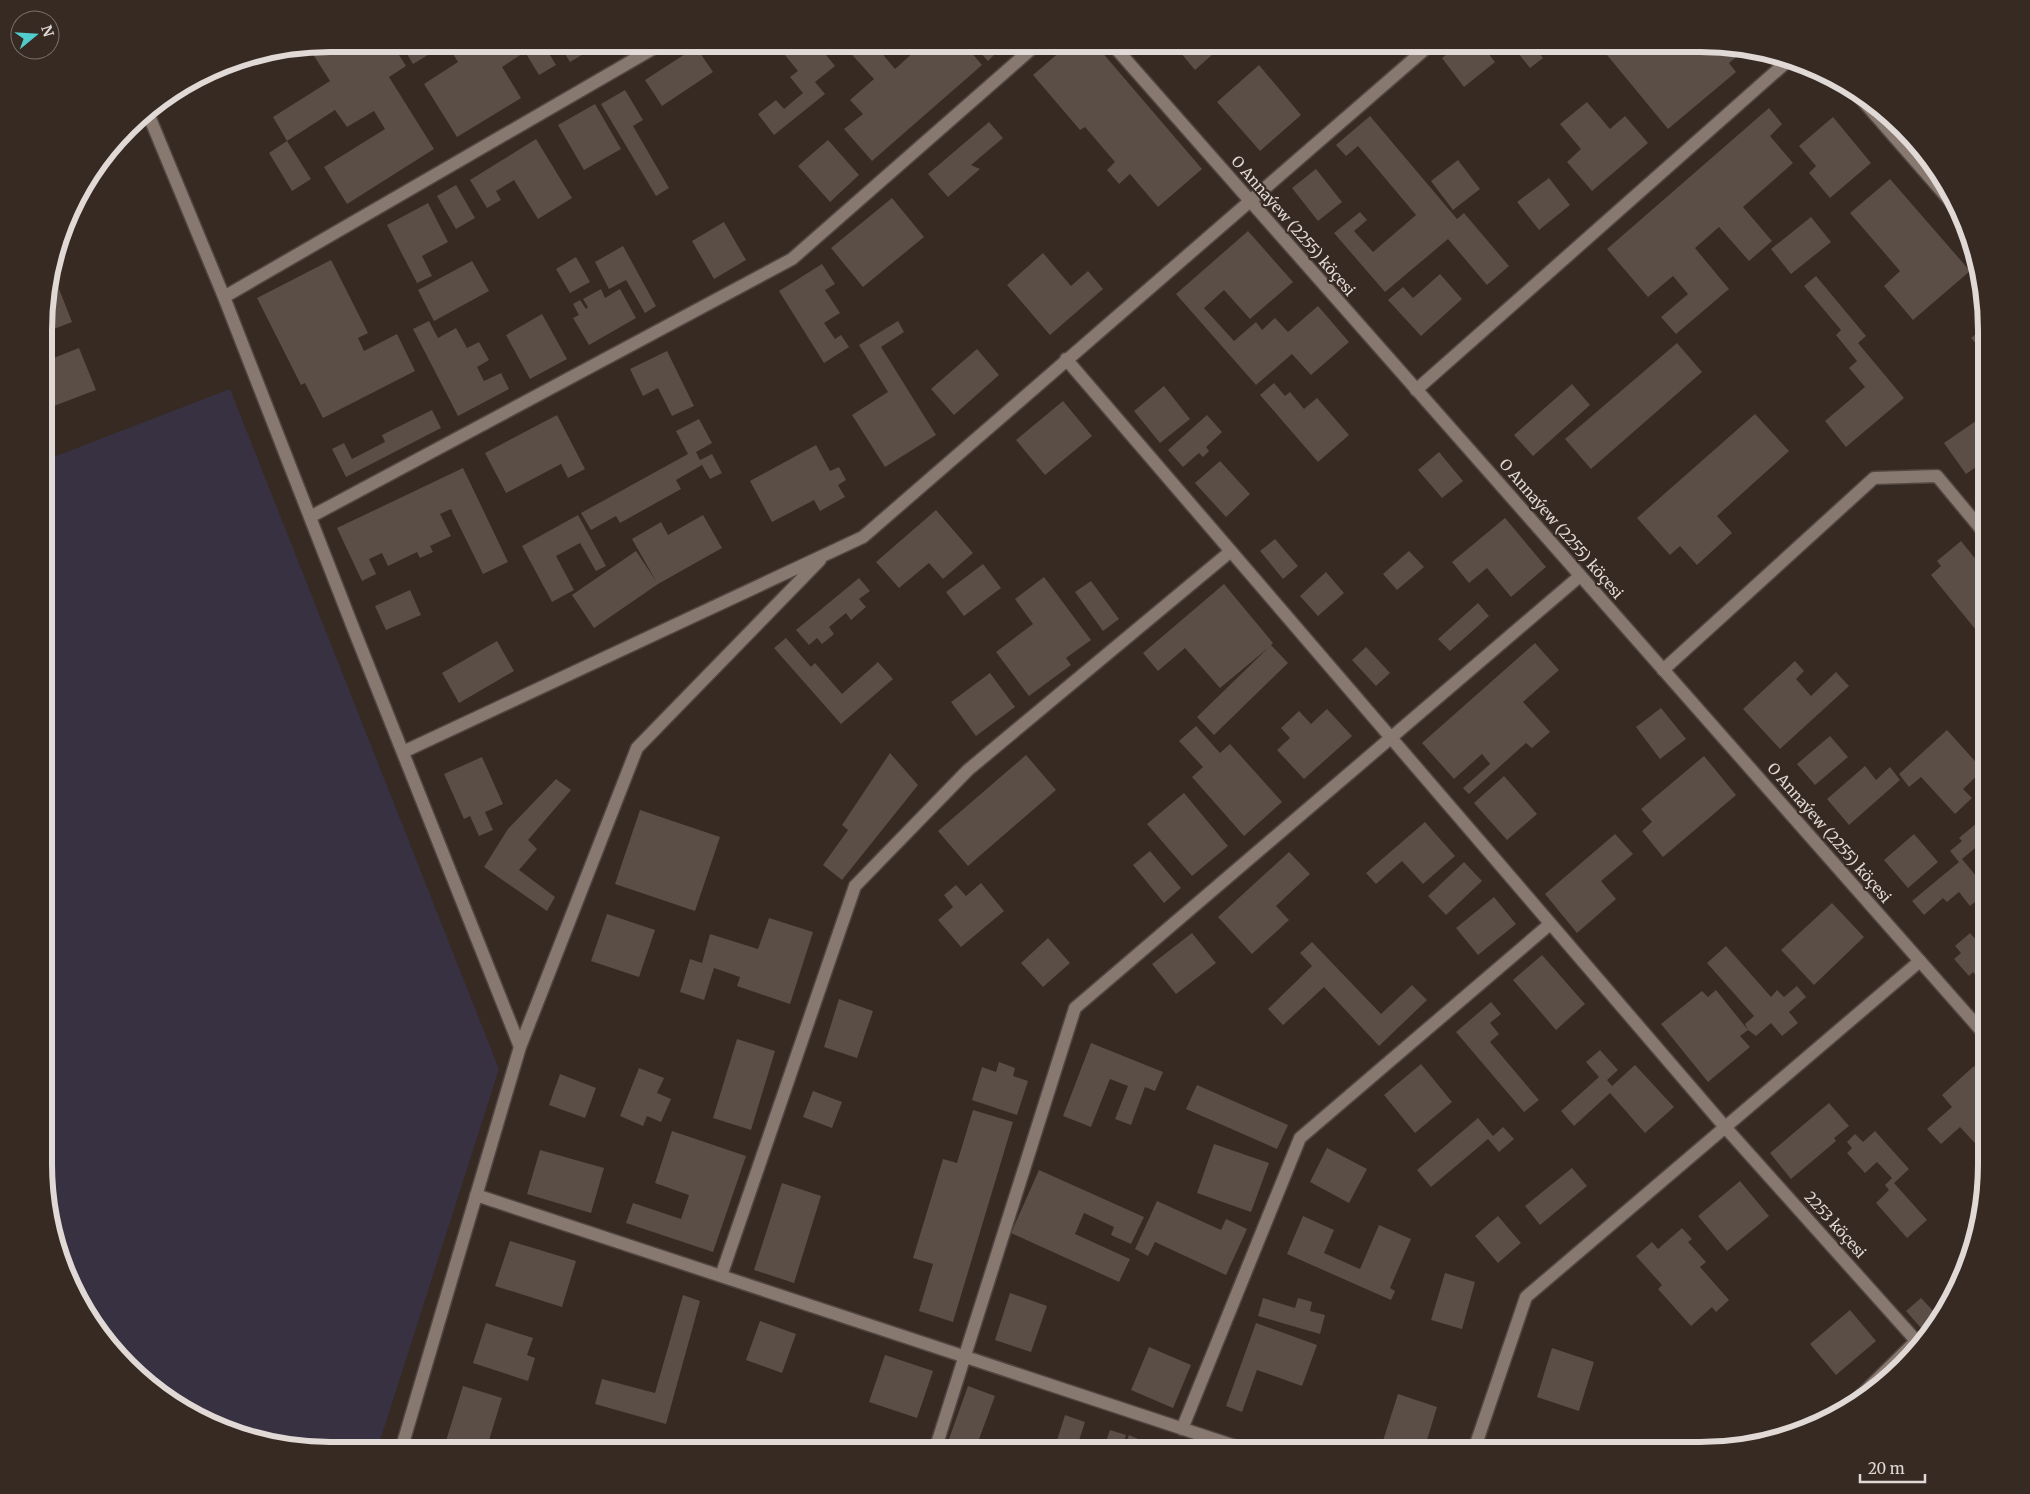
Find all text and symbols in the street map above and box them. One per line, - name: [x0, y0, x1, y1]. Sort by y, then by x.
- north arrow: [10, 10, 60, 60]
- text: N: [37, 23, 58, 39]
- street label: O Annaýew (2255) köçesi: [1227, 152, 1359, 300]
- street label: O Annaýew (2255) köçesi: [1495, 455, 1627, 603]
- street label: O Annaýew (2255) köçesi: [1763, 759, 1895, 907]
- street label: 2253 köçesi: [1801, 1187, 1870, 1262]
- scale bar: [1860, 1452, 1925, 1484]
- text: 20 m: [1868, 1459, 1905, 1478]

